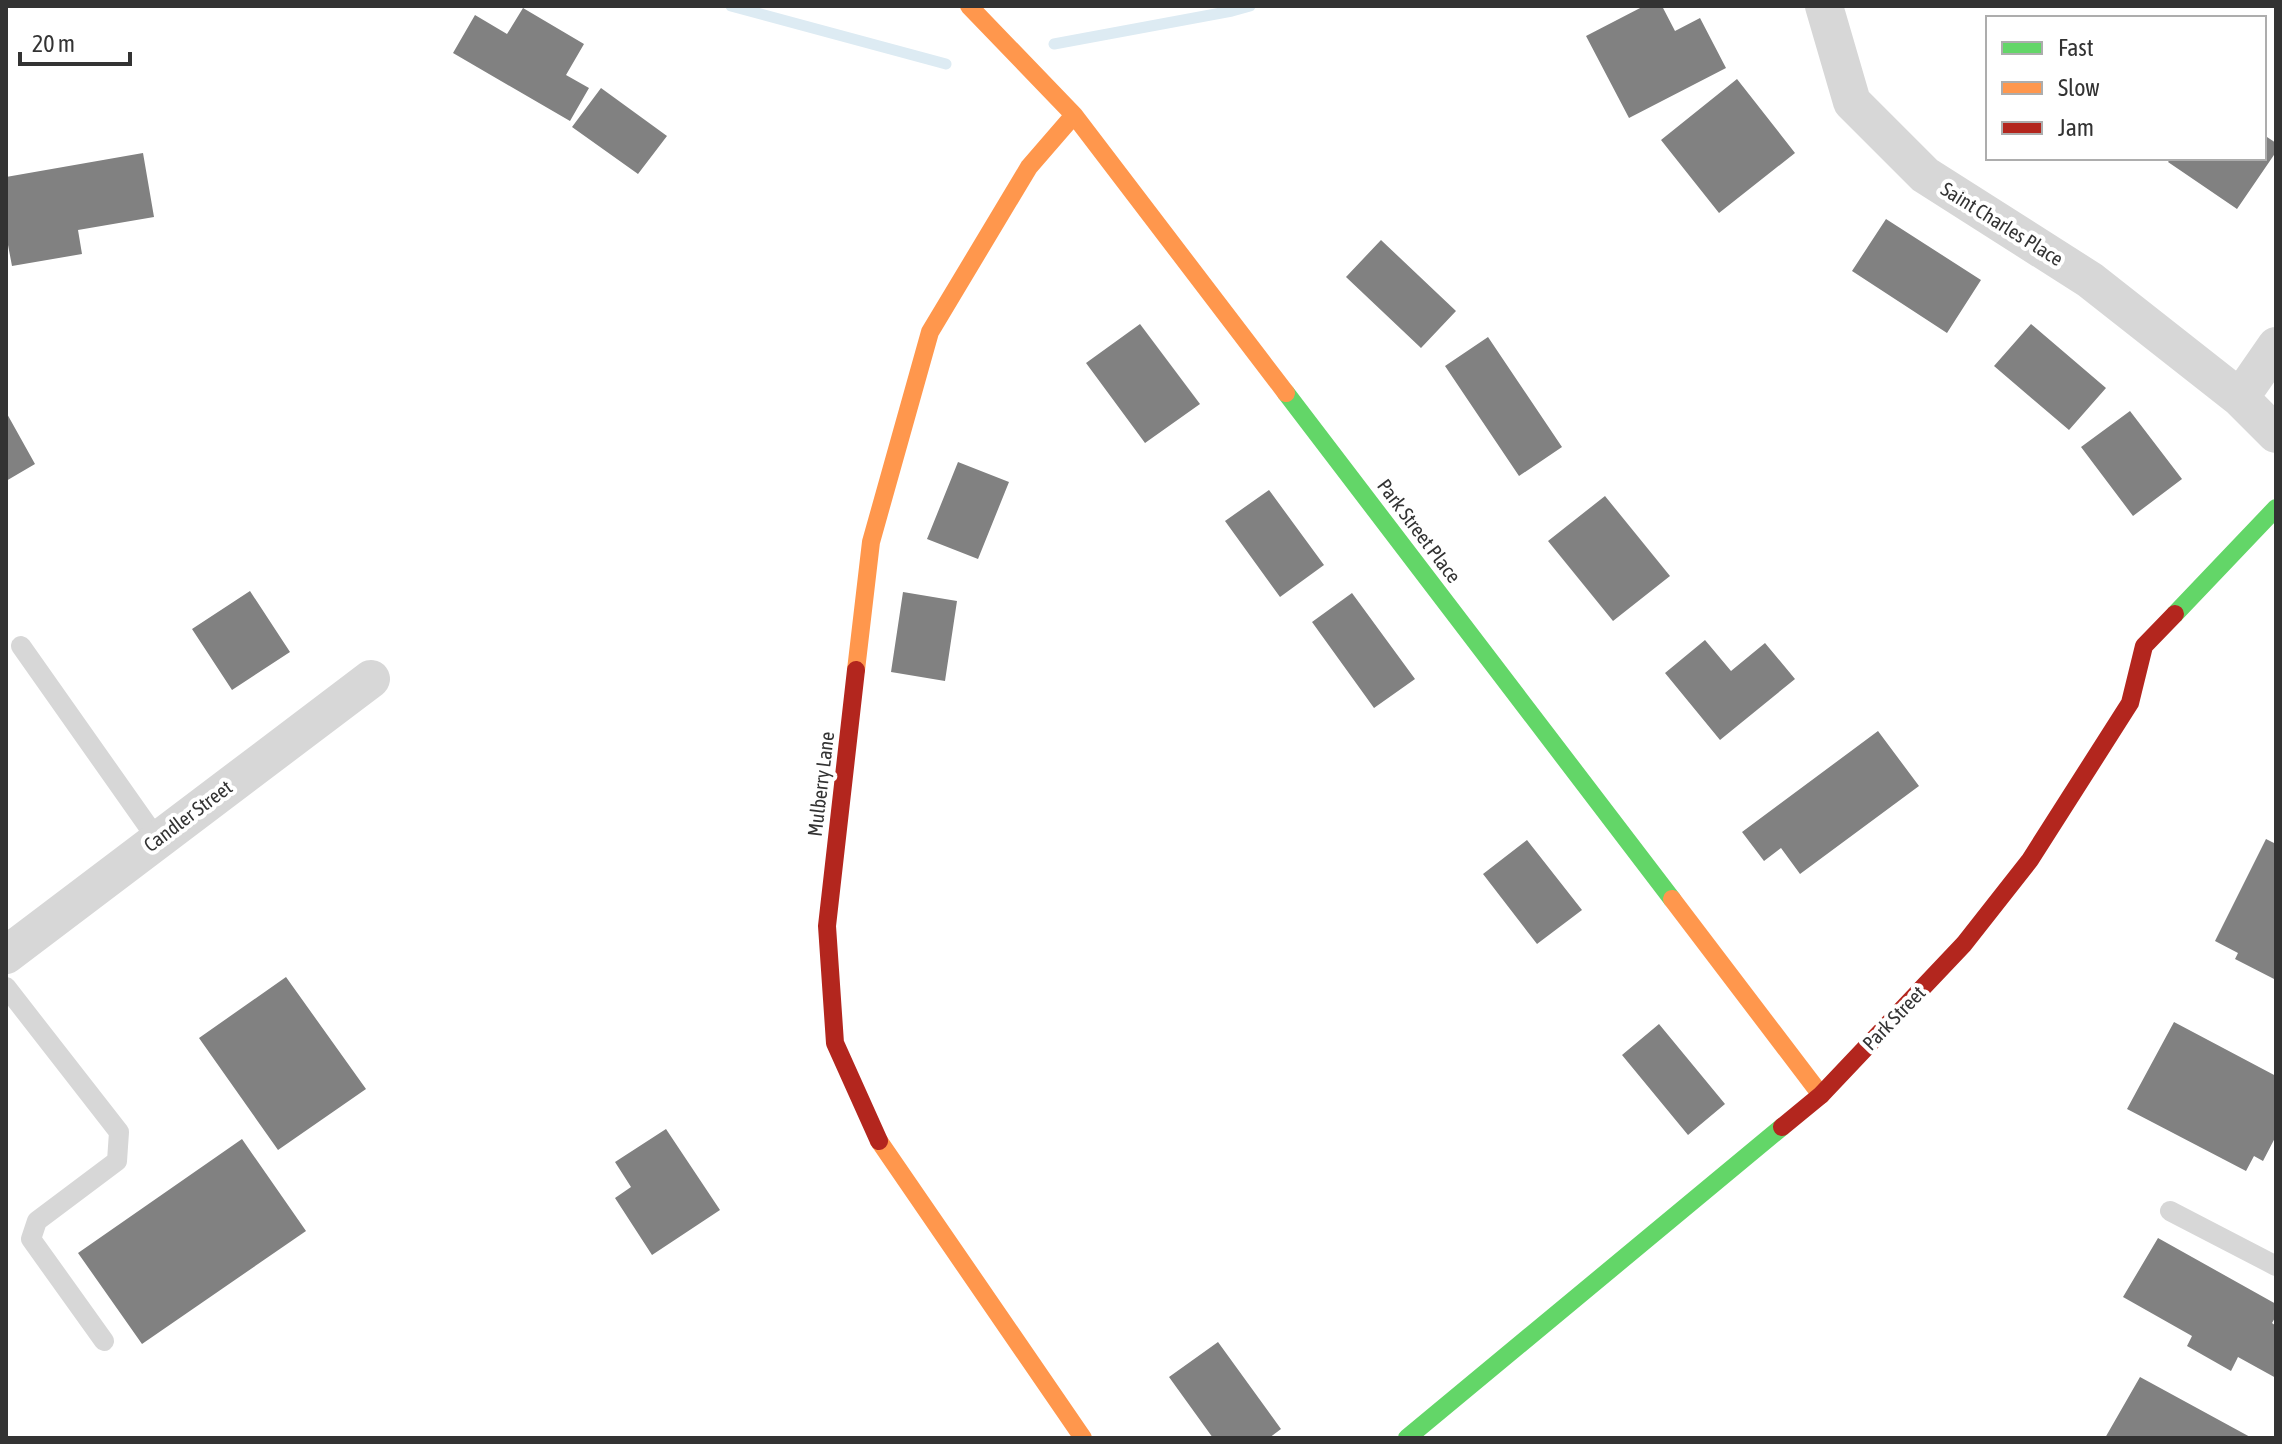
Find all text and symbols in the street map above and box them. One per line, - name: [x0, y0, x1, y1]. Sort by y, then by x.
- scale bar: [20, 16, 130, 66]
- legend: [1986, 16, 2266, 160]
- text: 20 m: [32, 30, 75, 57]
- text: Fast: [2058, 34, 2094, 61]
- text: Slow: [2058, 74, 2100, 101]
- text: Jam: [2058, 114, 2094, 141]
- street label: Saint Charles Place: [1937, 177, 2067, 270]
- street label: Park Street Place: [1373, 474, 1466, 587]
- street label: Mulberry Lane: [803, 730, 838, 838]
- street label: Candler Street: [139, 775, 236, 856]
- street label: Park Street: [1858, 981, 1930, 1054]

